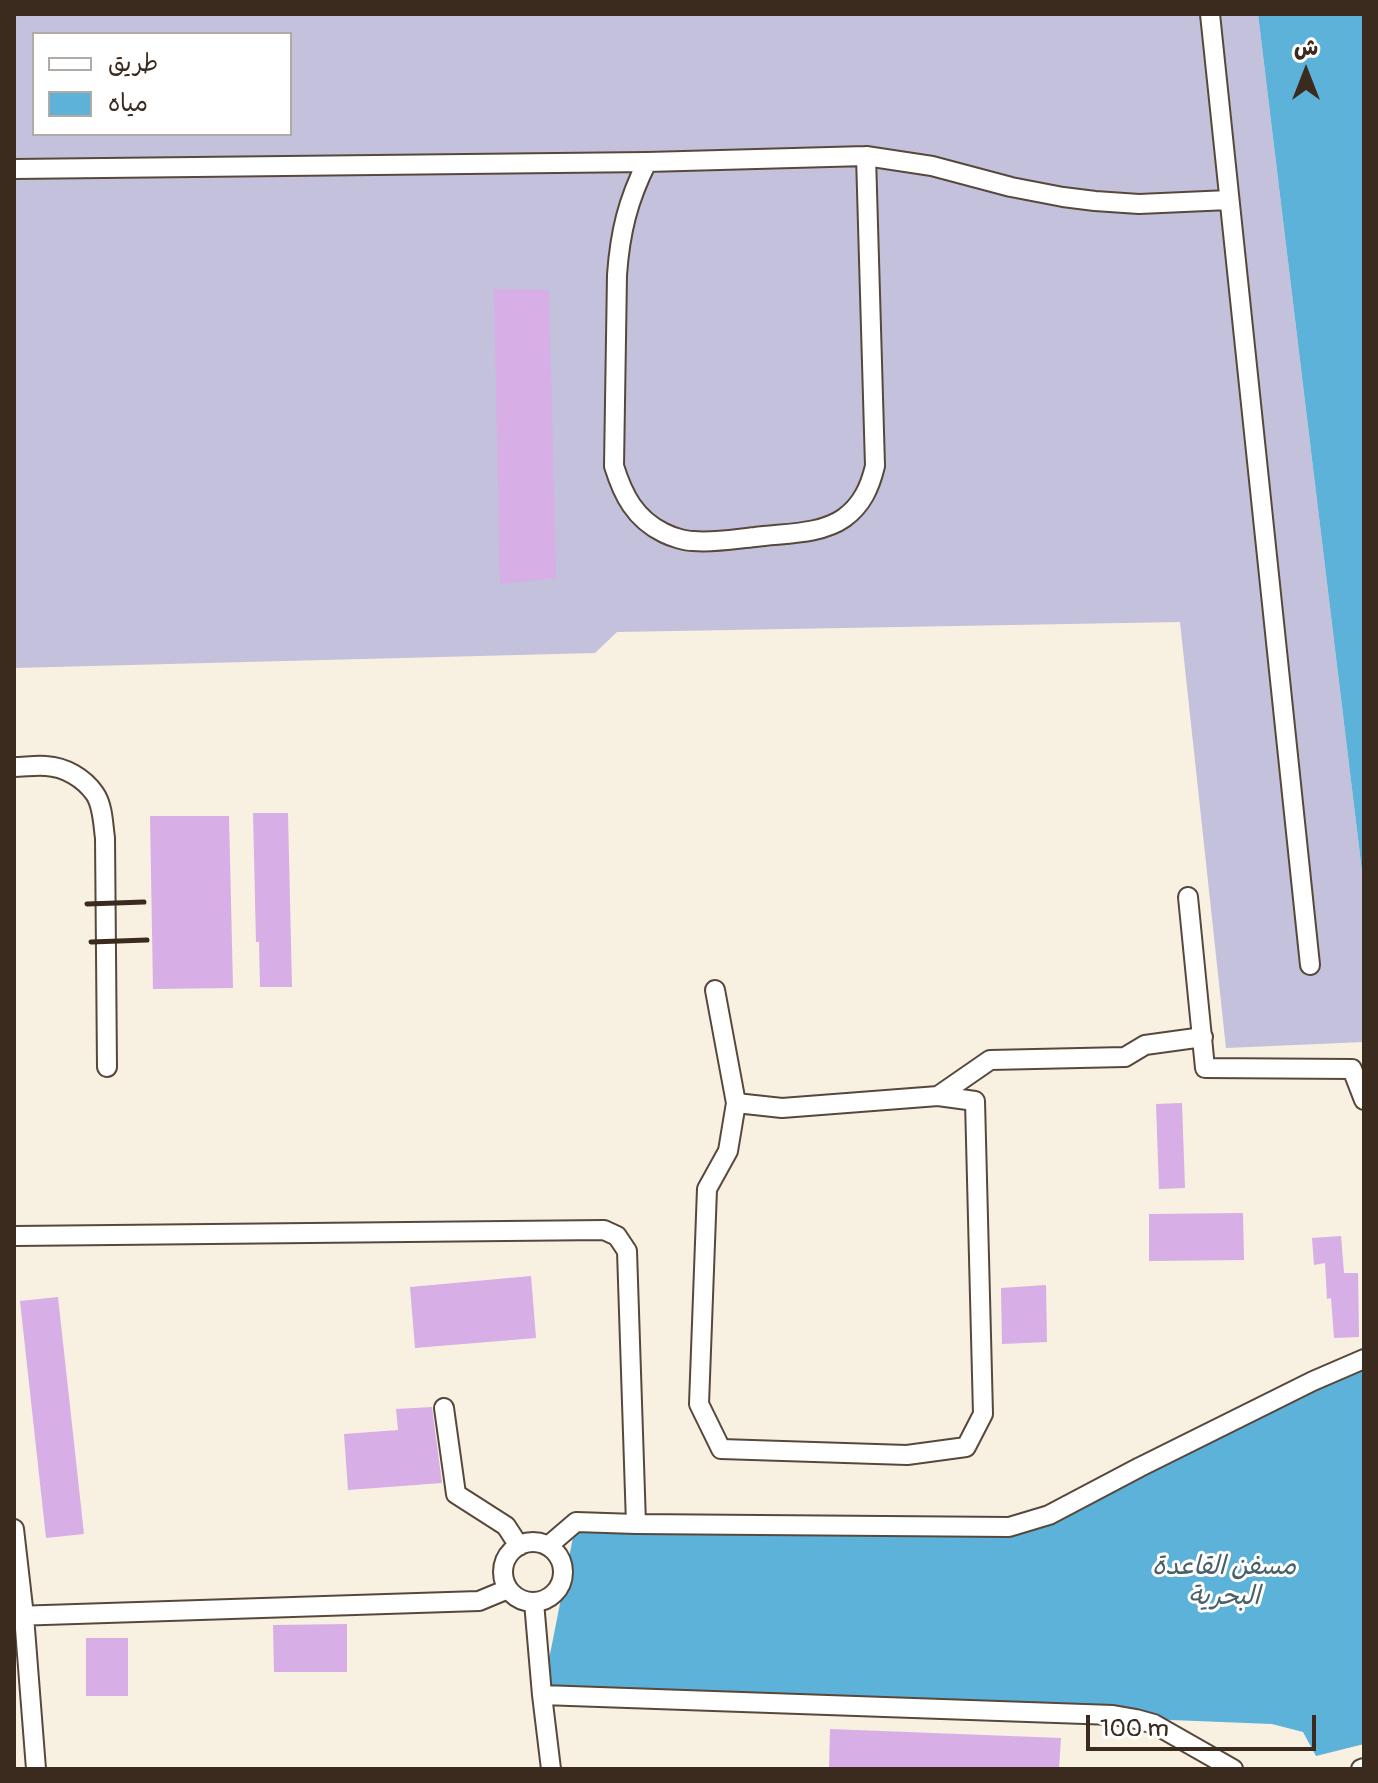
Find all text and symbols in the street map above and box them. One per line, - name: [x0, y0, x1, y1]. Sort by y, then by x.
- legend: [32, 32, 292, 136]
- north arrow: [1266, 32, 1346, 112]
- text: ش: [1294, 34, 1318, 62]
- text: طريق: [108, 49, 158, 78]
- text: مياه: [108, 89, 148, 118]
- water label: مسفن القاعدة البحرية: [1152, 1551, 1296, 1612]
- scale bar: [1090, 1699, 1320, 1749]
- text: 100 m: [1100, 1714, 1169, 1743]

